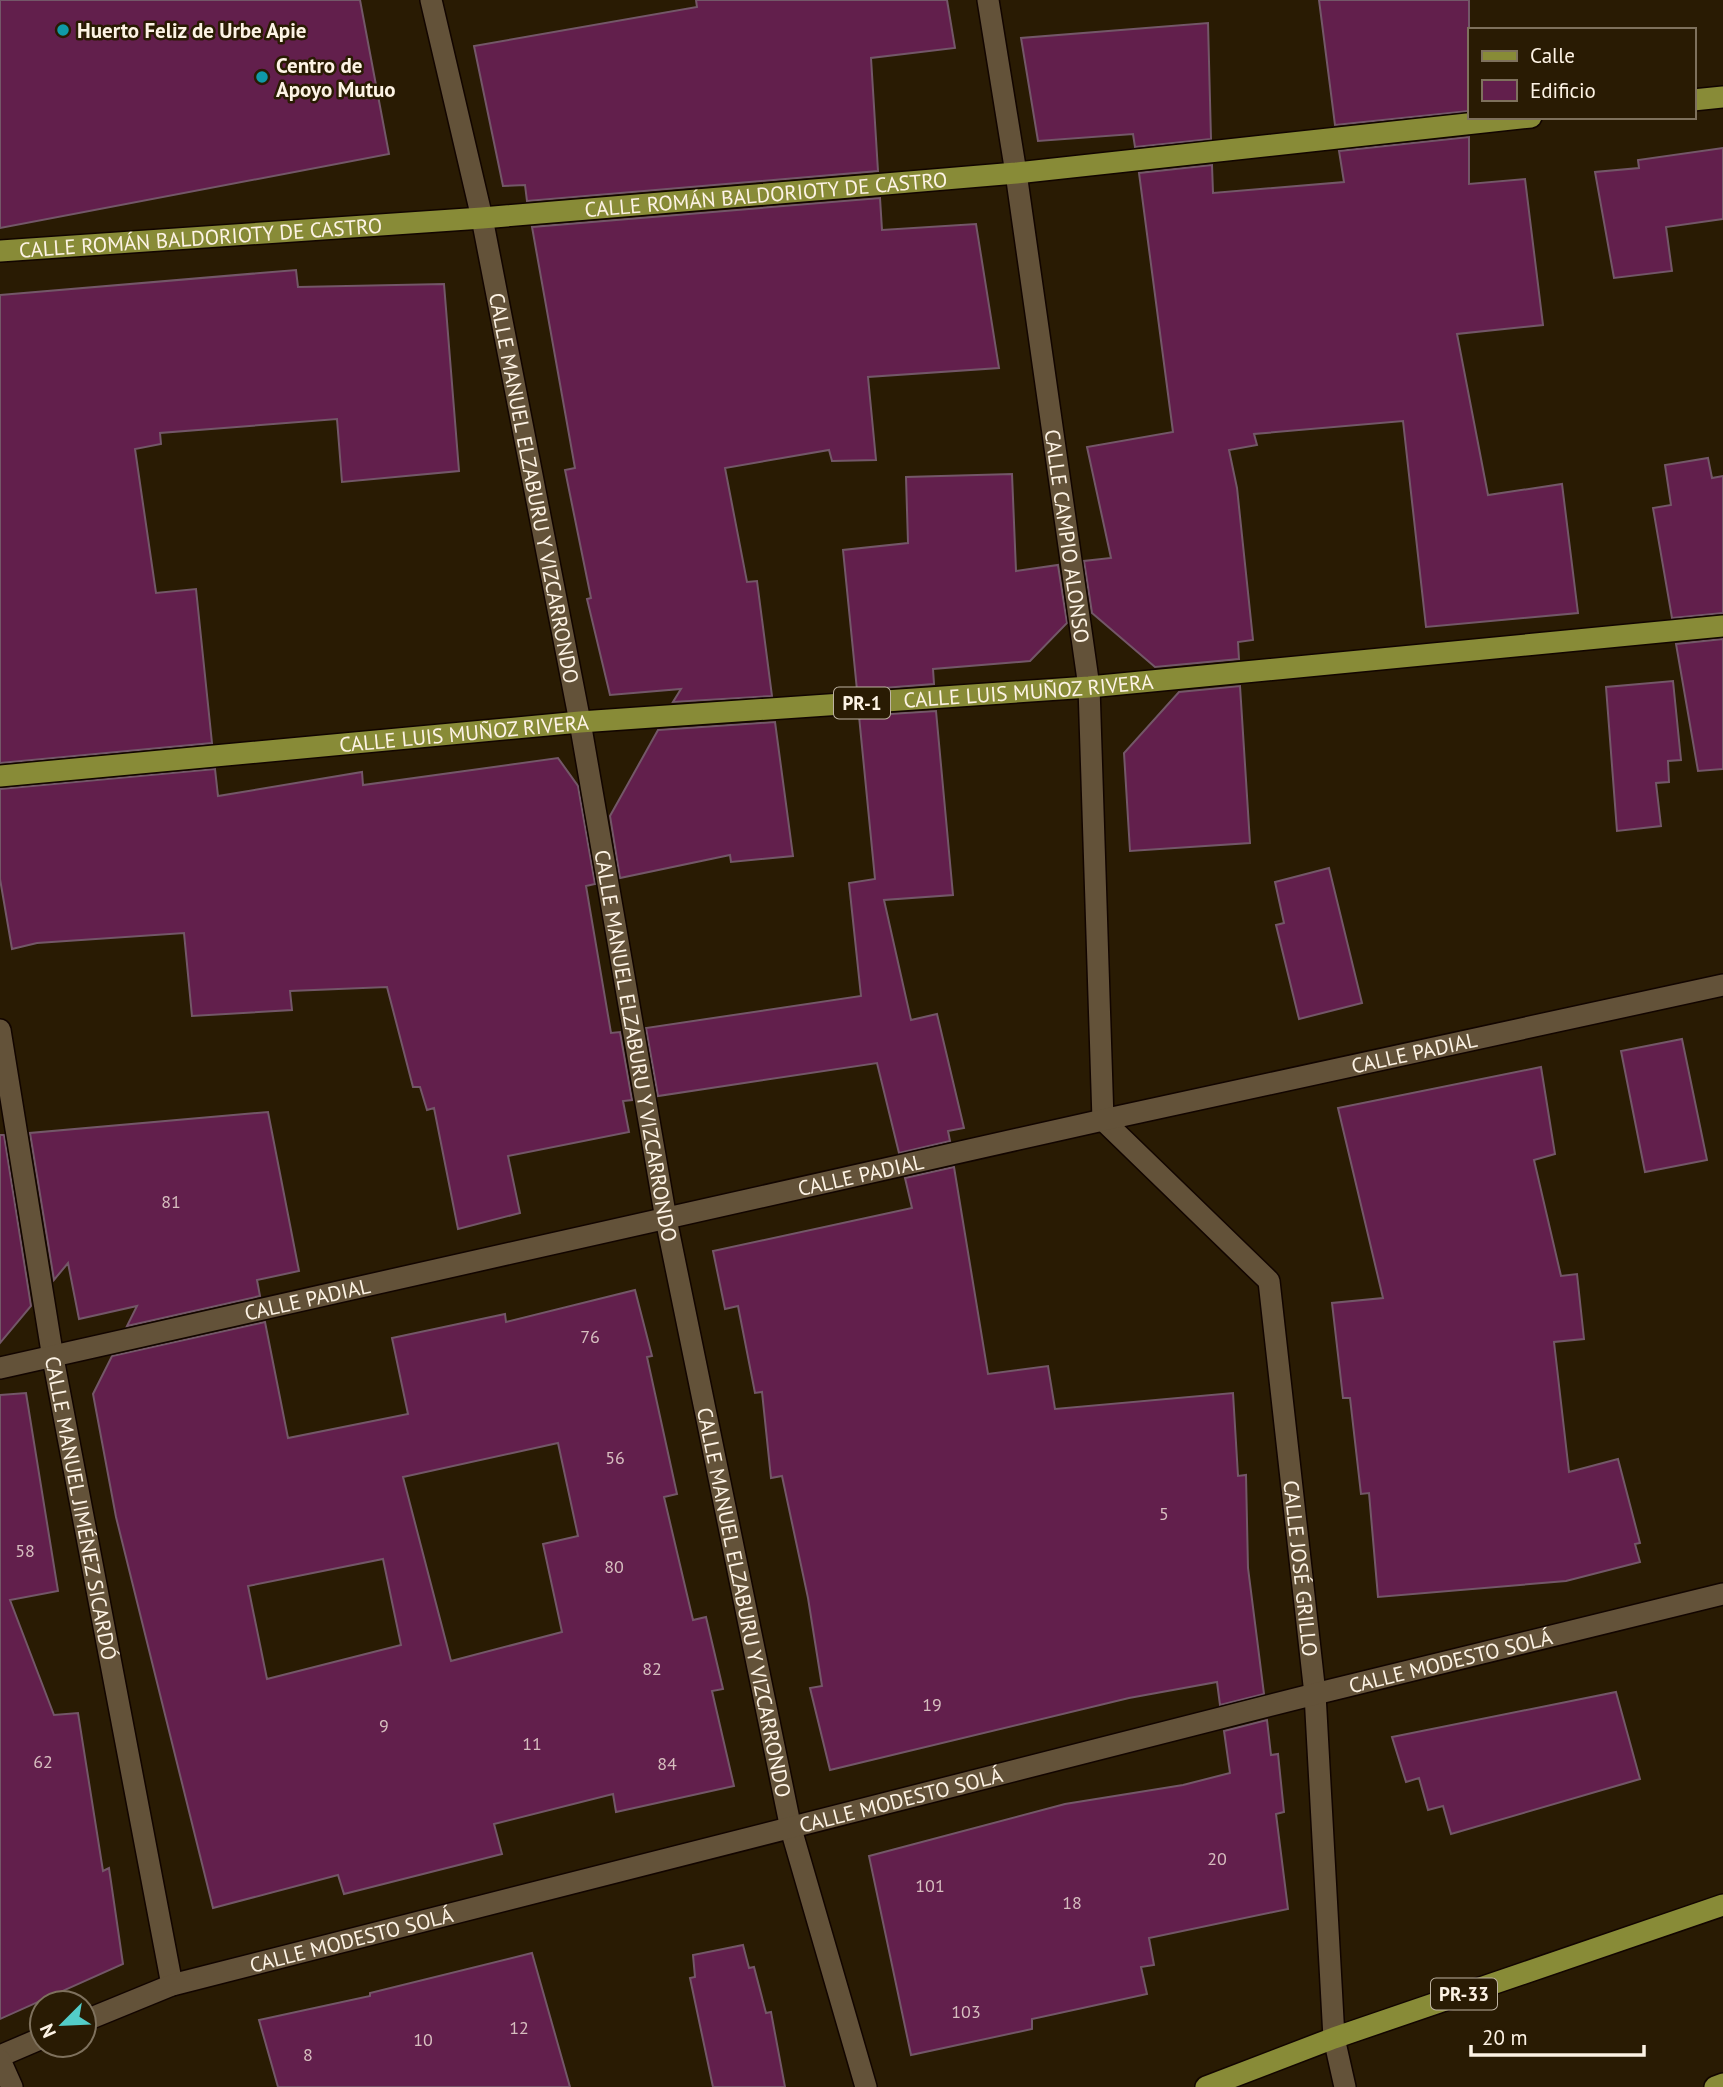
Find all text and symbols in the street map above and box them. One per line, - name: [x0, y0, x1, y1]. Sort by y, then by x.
- place label: Huerto Feliz de Urbe Apie: [77, 17, 307, 44]
- marker: Huerto Feliz de Urbe Apie: [55, 22, 71, 38]
- legend: [1468, 28, 1695, 119]
- text: Calle: [1530, 42, 1575, 69]
- place label: Centro de Apoyo Mutuo: [276, 52, 396, 103]
- marker: Centro de Apoyo Mutuo: [254, 69, 270, 85]
- text: Edificio: [1530, 77, 1596, 104]
- street label: CALLE ROMÁN BALDORIOTY DE CASTRO: [584, 165, 948, 223]
- street label: CALLE ROMÁN BALDORIOTY DE CASTRO: [18, 211, 383, 263]
- street label: CALLE MANUEL ELZABURU Y VIZCARRONDO: [483, 290, 586, 686]
- street label: CALLE CAMPIO ALONSO: [1039, 427, 1096, 645]
- street label: CALLE LUIS MUÑOZ RIVERA: [903, 667, 1155, 713]
- road number: PR-1: [834, 688, 890, 718]
- street label: CALLE LUIS MUÑOZ RIVERA: [338, 708, 590, 758]
- street label: CALLE MANUEL ELZABURU Y VIZCARRONDO: [589, 848, 684, 1244]
- street label: CALLE PADIAL: [1349, 1025, 1480, 1079]
- street label: CALLE PADIAL: [795, 1147, 926, 1202]
- house number: 81: [161, 1190, 181, 1213]
- street label: CALLE PADIAL: [242, 1272, 373, 1326]
- house number: 76: [580, 1325, 600, 1348]
- street label: CALLE MANUEL JIMÉNEZ SICARDÓ: [39, 1354, 124, 1662]
- street label: CALLE MANUEL ELZABURU Y VIZCARRONDO: [691, 1405, 798, 1800]
- house number: 56: [605, 1446, 625, 1469]
- street label: CALLE JOSÉ GRILLO: [1278, 1479, 1324, 1658]
- house number: 5: [1159, 1502, 1169, 1525]
- house number: 58: [15, 1539, 35, 1562]
- house number: 80: [604, 1555, 624, 1578]
- street label: CALLE MODESTO SOLÁ: [1346, 1623, 1556, 1699]
- house number: 82: [642, 1657, 662, 1680]
- house number: 19: [922, 1693, 942, 1716]
- house number: 9: [379, 1714, 389, 1737]
- house number: 11: [522, 1732, 542, 1755]
- house number: 62: [33, 1750, 53, 1773]
- house number: 84: [657, 1752, 677, 1775]
- street label: CALLE MODESTO SOLÁ: [796, 1760, 1006, 1838]
- house number: 20: [1207, 1847, 1227, 1870]
- house number: 101: [915, 1874, 945, 1897]
- house number: 18: [1062, 1891, 1082, 1914]
- street label: CALLE MODESTO SOLÁ: [247, 1900, 456, 1978]
- road number: PR-33: [1431, 1978, 1497, 2010]
- north arrow: [28, 1989, 98, 2059]
- house number: 103: [951, 2000, 981, 2023]
- scale bar: [1471, 2014, 1644, 2058]
- house number: 12: [509, 2016, 529, 2039]
- text: N: [34, 2020, 61, 2041]
- text: 20 m: [1482, 2024, 1528, 2051]
- house number: 10: [413, 2028, 433, 2051]
- house number: 8: [303, 2043, 313, 2066]

